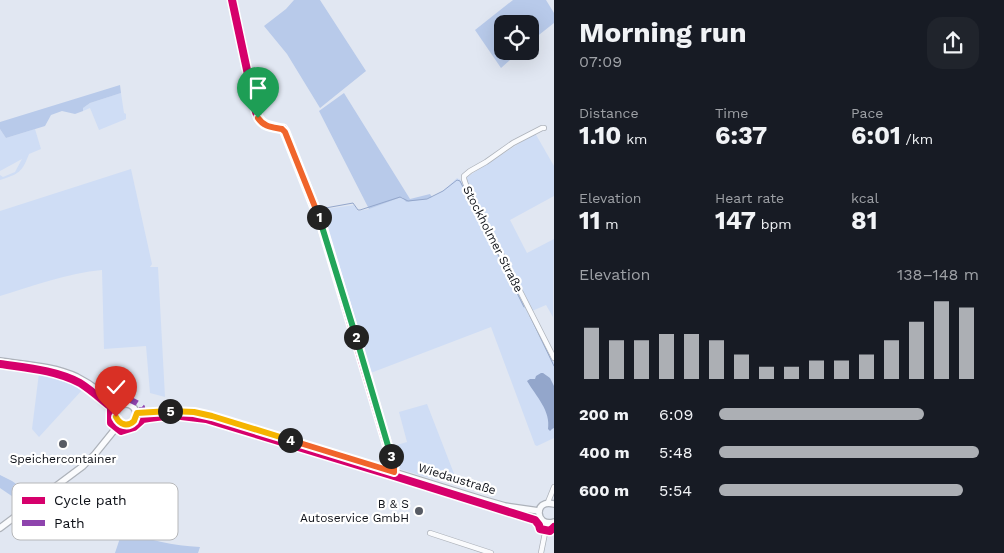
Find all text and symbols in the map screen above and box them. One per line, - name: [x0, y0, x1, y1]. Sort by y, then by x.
- map controls: [494, 15, 539, 60]
- button: locate: [494, 15, 539, 60]
- text: Morning run: [579, 16, 747, 49]
- button: share: [927, 17, 979, 69]
- text: 07:09: [579, 52, 622, 71]
- pin: [237, 67, 279, 118]
- icon: arrive: [244, 74, 272, 102]
- text: Distance: [579, 105, 639, 121]
- text: Time: [715, 105, 748, 121]
- text: Pace: [851, 105, 883, 121]
- text: 1.10: [579, 121, 621, 150]
- text: 6:37: [715, 121, 767, 150]
- text: 6:01: [851, 121, 901, 150]
- text: km: [621, 131, 647, 147]
- text: /km: [901, 131, 933, 147]
- street label: Stockholmer Straße: [460, 184, 526, 295]
- text: Elevation: [579, 190, 642, 206]
- text: Heart rate: [715, 190, 784, 206]
- text: kcal: [851, 190, 879, 206]
- pin: 1: [306, 204, 332, 230]
- text: 11: [579, 206, 601, 235]
- text: 147: [715, 206, 756, 235]
- text: 81: [851, 206, 877, 235]
- text: 1: [316, 209, 323, 225]
- text: m: [601, 216, 619, 232]
- text: bpm: [756, 216, 792, 232]
- text: Elevation: [579, 265, 650, 284]
- text: 138–148 m: [897, 265, 979, 284]
- pin: 2: [344, 324, 368, 350]
- text: 2: [352, 329, 361, 345]
- pin: [95, 366, 137, 417]
- icon: check: [102, 373, 130, 401]
- pin: 5: [158, 398, 182, 424]
- text: 5: [166, 403, 175, 419]
- text: 200 m: [579, 405, 629, 424]
- text: 6:09: [659, 405, 693, 424]
- pin: 4: [278, 428, 302, 452]
- text: 4: [286, 432, 295, 448]
- marker: Speichercontainer: [57, 438, 69, 450]
- text: 400 m: [579, 443, 630, 462]
- text: 5:48: [659, 443, 693, 462]
- pin: 3: [378, 444, 404, 468]
- text: 3: [387, 448, 396, 464]
- place label: Speichercontainer: [10, 452, 116, 466]
- street label: Wiedaustraße: [416, 461, 498, 497]
- text: 600 m: [579, 481, 629, 500]
- text: 5:54: [659, 481, 692, 500]
- legend: [12, 483, 178, 540]
- text: Cycle path: [54, 492, 127, 508]
- place label: B & S Autoservice GmbH: [300, 497, 409, 525]
- marker: B & S Autoservice GmbH: [413, 505, 425, 517]
- text: Path: [54, 515, 85, 531]

